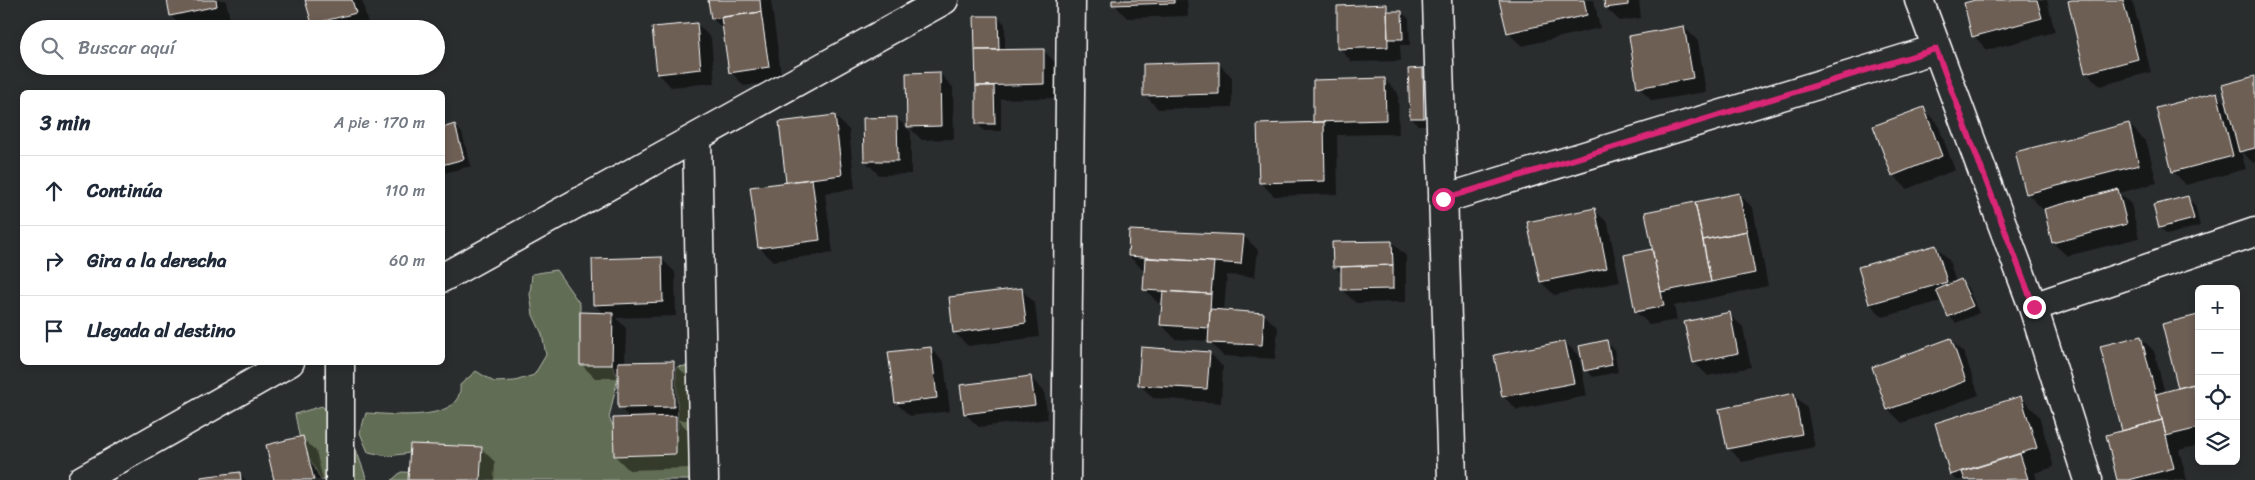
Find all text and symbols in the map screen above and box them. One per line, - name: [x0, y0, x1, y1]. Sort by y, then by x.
- search box: [20, 20, 445, 75]
- text: Buscar aquí: [78, 31, 175, 64]
- icon: search: [38, 34, 66, 62]
- text: 3 min: [40, 104, 90, 142]
- text: A pie · 170 m: [334, 108, 425, 137]
- text: Continúa: [87, 174, 162, 207]
- text: 110 m: [385, 176, 425, 205]
- icon: ahead: [40, 177, 68, 205]
- route start: [1432, 188, 1455, 211]
- text: Gira a la derecha: [87, 244, 226, 277]
- text: 60 m: [389, 246, 425, 275]
- icon: right: [40, 247, 68, 275]
- map controls: [2195, 285, 2240, 465]
- button: +: [2195, 285, 2240, 330]
- route end: [2023, 296, 2046, 319]
- text: Llegada al destino: [87, 314, 236, 347]
- icon: arrive: [40, 317, 68, 345]
- button: −: [2195, 330, 2240, 375]
- button: locate: [2195, 375, 2240, 420]
- button: layers: [2195, 420, 2240, 465]

